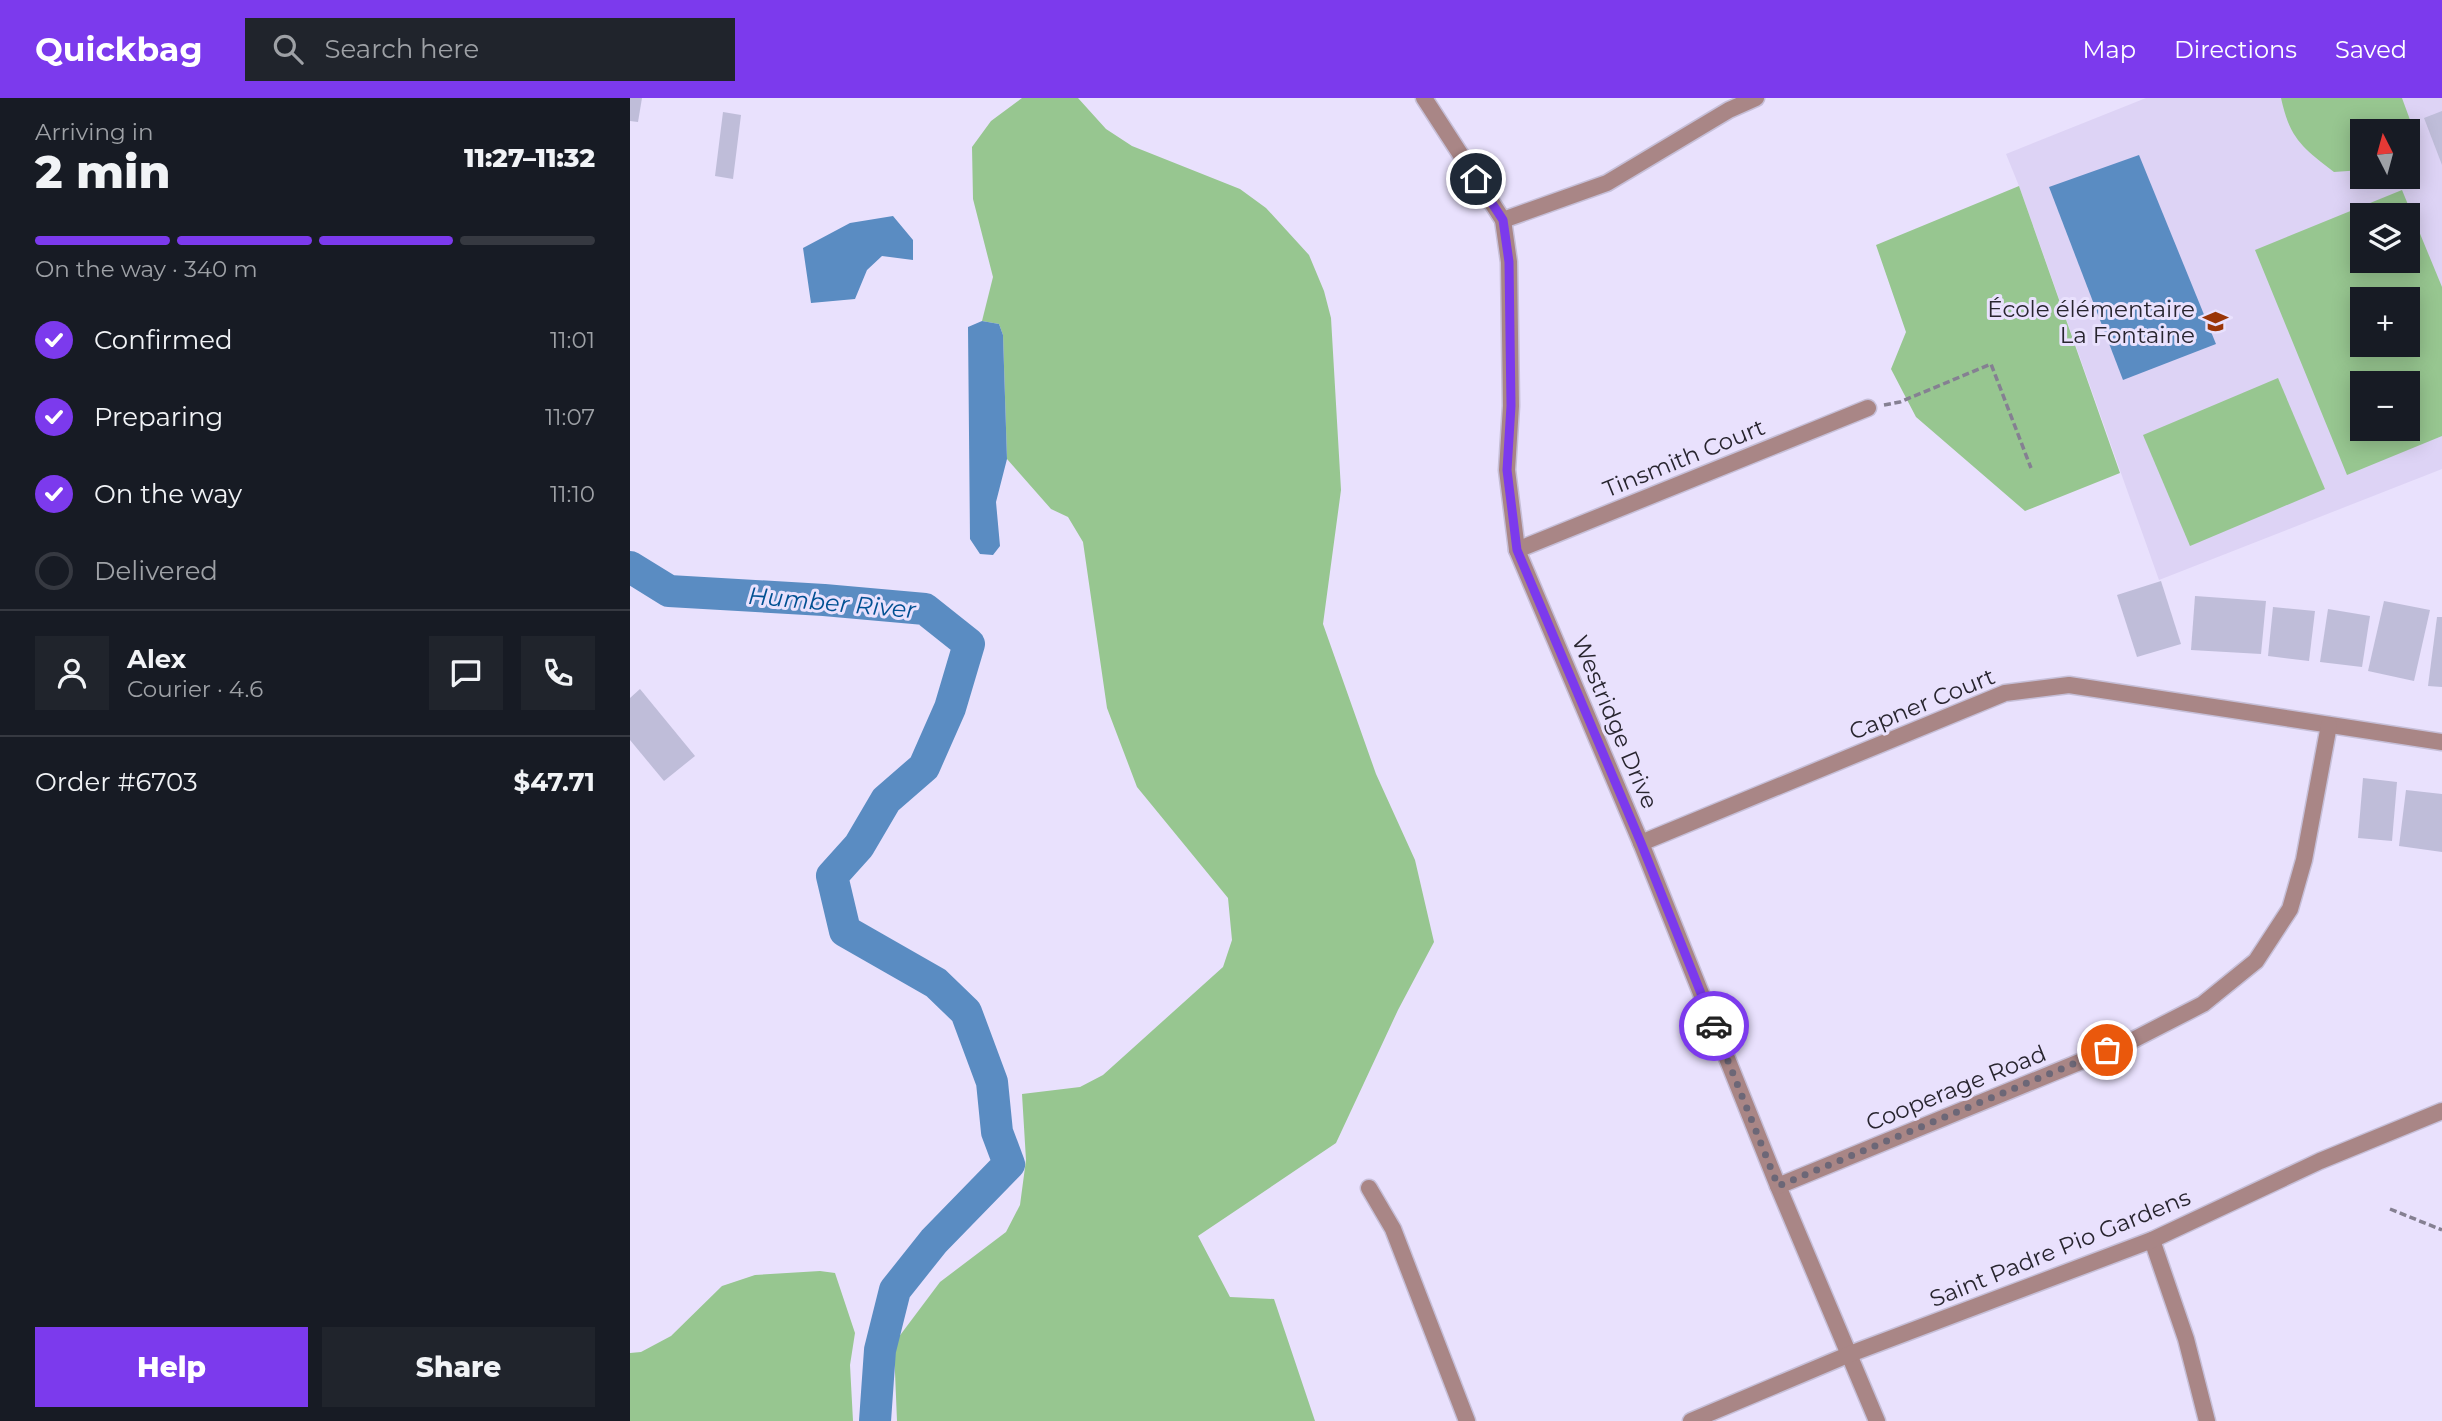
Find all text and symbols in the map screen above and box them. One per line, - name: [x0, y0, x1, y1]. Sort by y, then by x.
- search box: [245, 18, 735, 81]
- text: Quickbag: [35, 29, 203, 69]
- icon: search: [269, 30, 307, 68]
- text: Search here: [325, 33, 479, 65]
- text: Map: [2083, 35, 2136, 64]
- text: Directions: [2174, 35, 2297, 64]
- text: Saved: [2335, 35, 2407, 64]
- text: Arriving in: [35, 118, 154, 146]
- north arrow: [2350, 119, 2420, 189]
- map controls: [2350, 119, 2420, 441]
- text: 11:27–11:32: [464, 142, 595, 174]
- text: 2 min: [35, 143, 170, 200]
- pin: [1446, 149, 1506, 209]
- icon: home: [1457, 160, 1495, 198]
- button: layers: [2350, 203, 2420, 273]
- text: On the way · 340 m: [35, 255, 258, 283]
- button: +: [2350, 287, 2420, 357]
- place label: École élémentaire La Fontaine: [1987, 295, 2195, 349]
- school or university icon: École élémentaire La Fontaine: [2201, 308, 2229, 336]
- icon: check: [35, 321, 73, 359]
- text: Confirmed: [94, 324, 233, 356]
- text: 11:01: [550, 326, 595, 354]
- button: −: [2350, 371, 2420, 441]
- icon: check: [35, 398, 73, 436]
- text: Preparing: [94, 401, 223, 433]
- text: 11:07: [545, 403, 595, 431]
- street label: Tinsmith Court: [1599, 413, 1769, 503]
- icon: check: [35, 475, 73, 513]
- text: On the way: [94, 478, 242, 510]
- text: 11:10: [550, 480, 595, 508]
- text: Delivered: [94, 555, 218, 587]
- water label: Humber River: [747, 581, 919, 624]
- street label: Westridge Drive: [1566, 631, 1664, 813]
- button: person: [35, 636, 109, 710]
- button: chat: [429, 636, 503, 710]
- button: phone: [521, 636, 595, 710]
- text: Alex: [127, 643, 186, 675]
- street label: Capner Court: [1845, 662, 1999, 746]
- text: Courier · 4.6: [127, 675, 263, 703]
- text: Order #6703: [35, 766, 198, 798]
- text: $47.71: [514, 766, 595, 798]
- courier: [1679, 991, 1749, 1061]
- icon: car: [1695, 1007, 1733, 1045]
- pin: [2077, 1020, 2137, 1080]
- icon: bag: [2088, 1031, 2126, 1069]
- street label: Cooperage Road: [1862, 1039, 2050, 1137]
- street label: Saint Padre Pio Gardens: [1926, 1183, 2194, 1313]
- button: Help: [35, 1327, 308, 1407]
- button: Share: [322, 1327, 595, 1407]

